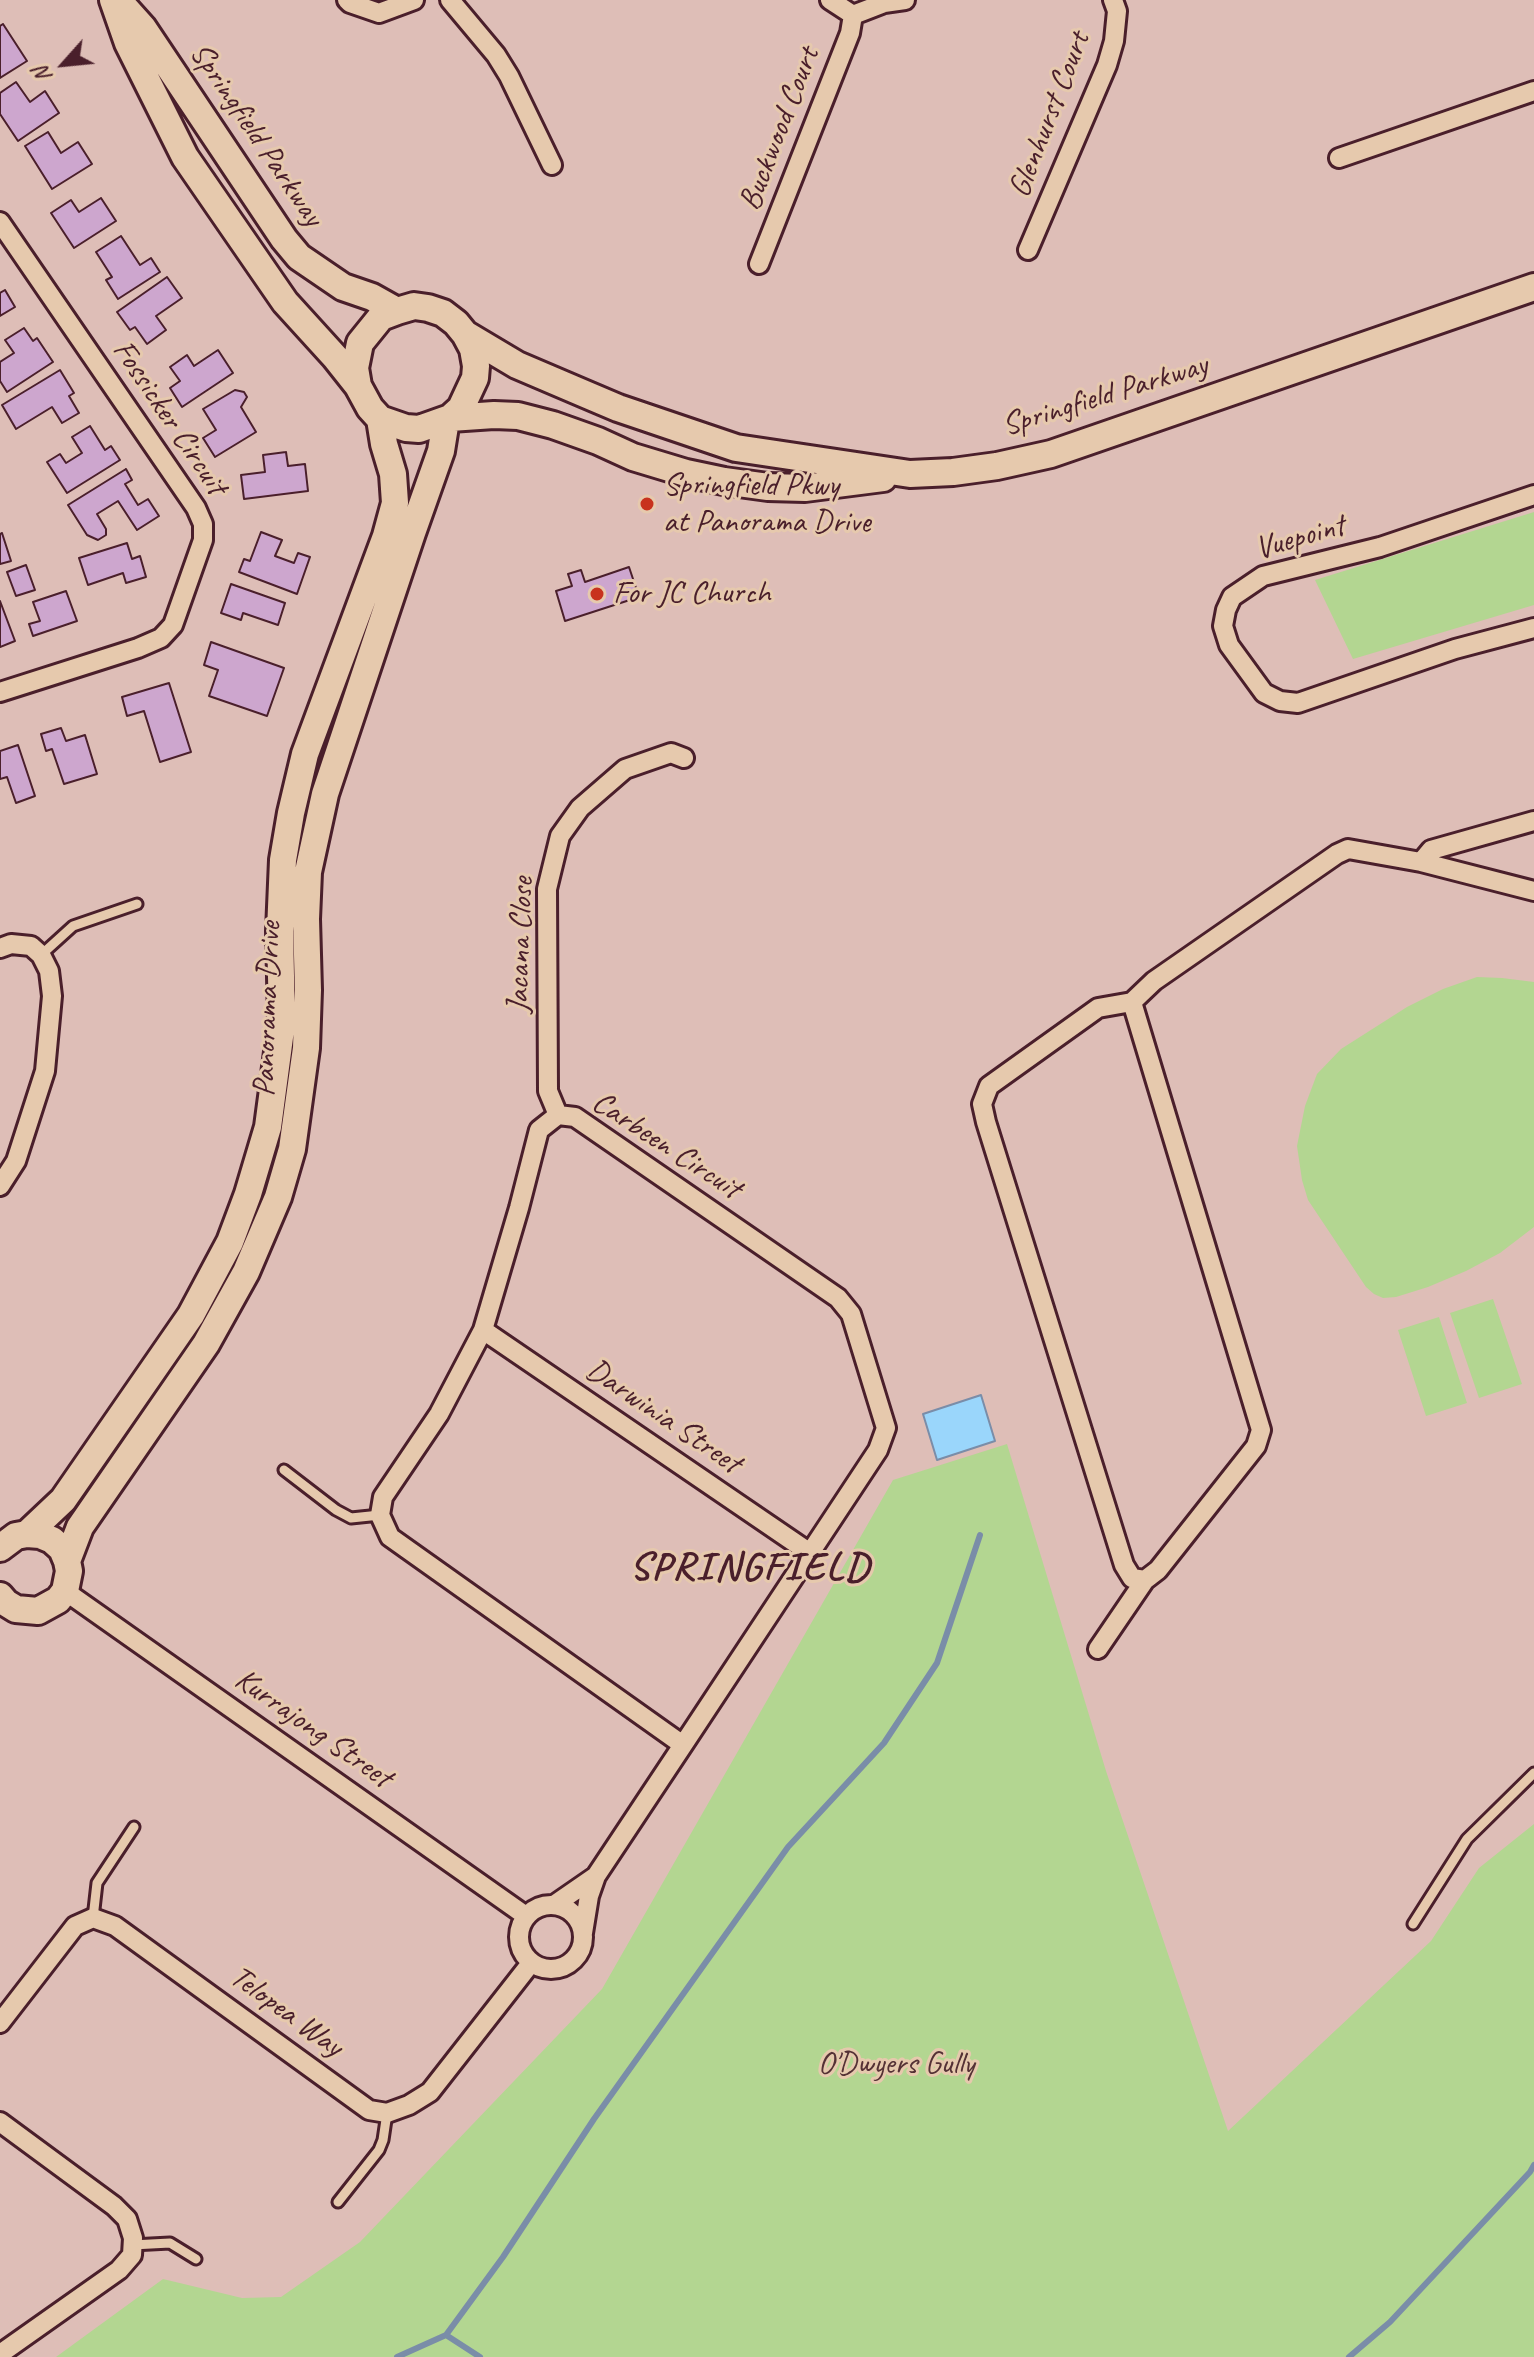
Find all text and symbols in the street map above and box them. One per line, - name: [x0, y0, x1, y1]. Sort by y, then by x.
- north arrow: [24, 24, 104, 104]
- street label: Glenhurst Court: [1001, 27, 1099, 203]
- street label: Springfield Parkway: [181, 36, 331, 234]
- street label: Buckwood Court: [731, 42, 829, 216]
- text: N: [27, 62, 58, 87]
- street label: Fossicker Circuit: [103, 333, 235, 503]
- street label: Springfield Parkway: [998, 347, 1212, 445]
- place label: Springfield Pkwy at Panorama Drive: [663, 467, 870, 542]
- marker: Springfield Pkwy at Panorama Drive: [638, 495, 656, 513]
- street label: Vuepoint: [1251, 507, 1349, 569]
- place label: For JC Church: [613, 575, 771, 613]
- marker: For JC Church: [588, 585, 606, 603]
- street label: Jacana Close: [499, 876, 543, 1014]
- street label: Panorama Drive: [246, 921, 290, 1097]
- street label: Carbeen Circuit: [584, 1084, 748, 1208]
- street label: Darwinia Street: [578, 1351, 748, 1483]
- district label: SPRINGFIELD: [631, 1545, 869, 1593]
- street label: Kurrajong Street: [227, 1661, 399, 1797]
- street label: Telopea Way: [222, 1958, 350, 2066]
- park label: O'Dwyers Gully: [818, 2046, 974, 2084]

